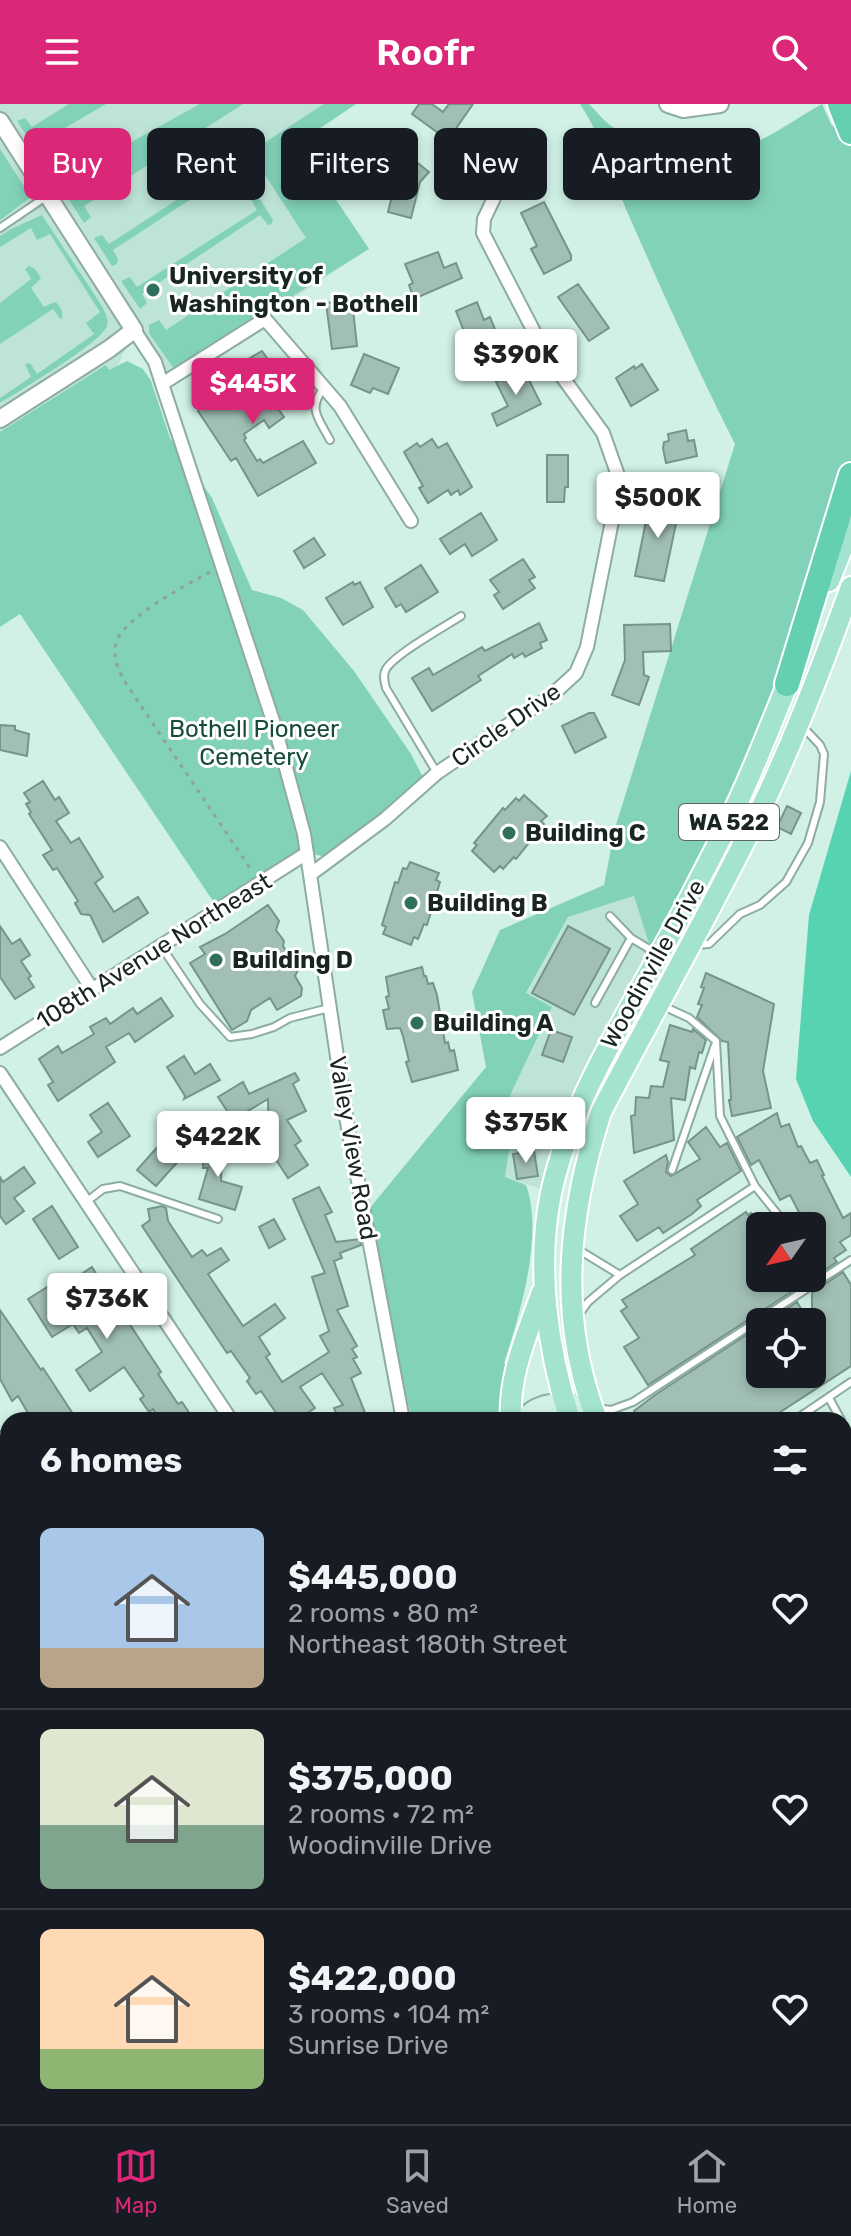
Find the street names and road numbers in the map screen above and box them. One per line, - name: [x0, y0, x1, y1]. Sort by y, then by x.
- street label: Circle Drive: [446, 677, 566, 773]
- road number: WA 522: [679, 804, 779, 840]
- street label: 108th Avenue Northeast: [31, 867, 277, 1035]
- street label: Woodinville Drive: [595, 875, 711, 1053]
- street label: Valley View Road: [323, 1054, 383, 1242]

